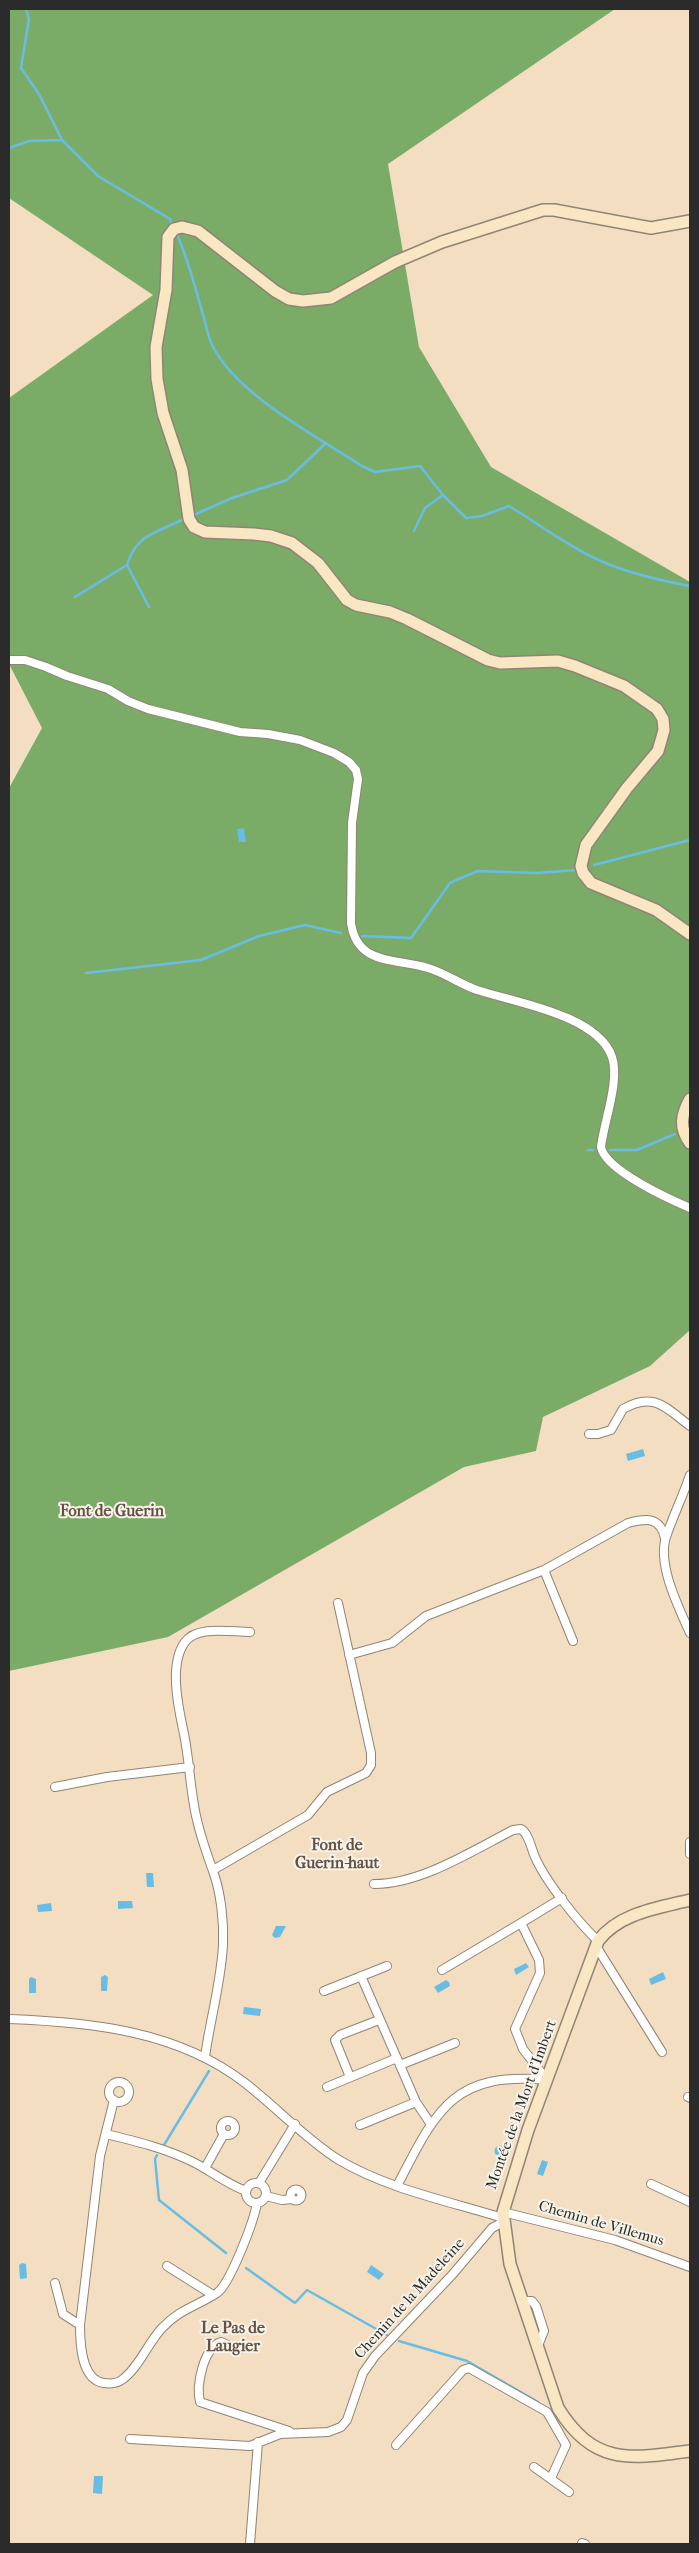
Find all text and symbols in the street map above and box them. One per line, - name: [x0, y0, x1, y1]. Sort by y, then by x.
- district label: Font de Guerin: [60, 1502, 164, 1522]
- district label: Font de Guerin-haut: [295, 1836, 379, 1874]
- street label: Montée de la Mort d'Imbert: [483, 2018, 561, 2192]
- street label: Chemin de Villemus: [536, 2197, 666, 2251]
- street label: Chemin de la Madeleine: [351, 2235, 469, 2363]
- district label: Le Pas de Laugier: [201, 2319, 265, 2357]

